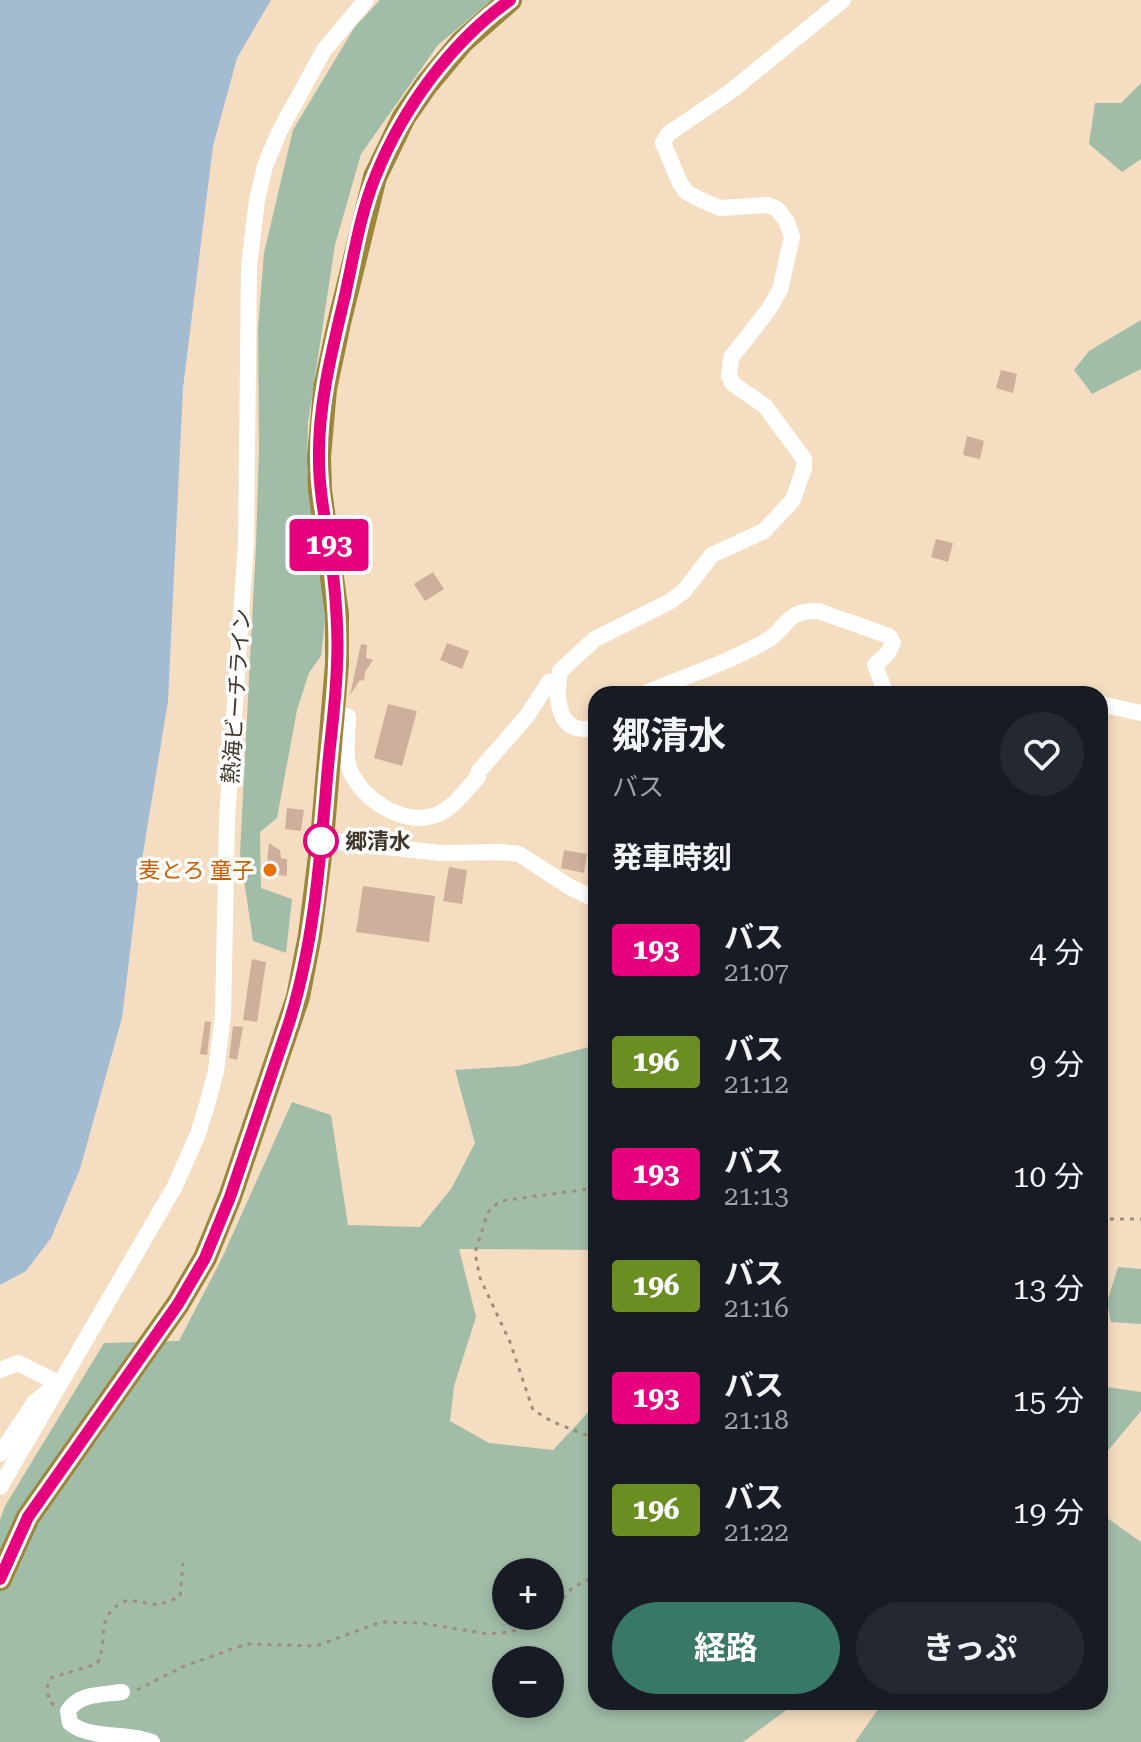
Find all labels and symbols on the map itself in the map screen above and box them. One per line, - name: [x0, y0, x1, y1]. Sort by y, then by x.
- line badge: 193: [283, 519, 375, 571]
- street label: 熱海ビーチライン: [218, 607, 255, 785]
- marker: 郷清水: [304, 824, 338, 858]
- place label: 郷清水: [345, 829, 411, 854]
- place label: 麦とろ 童子: [138, 858, 254, 883]
- marker: 麦とろ 童子: [261, 861, 279, 879]

